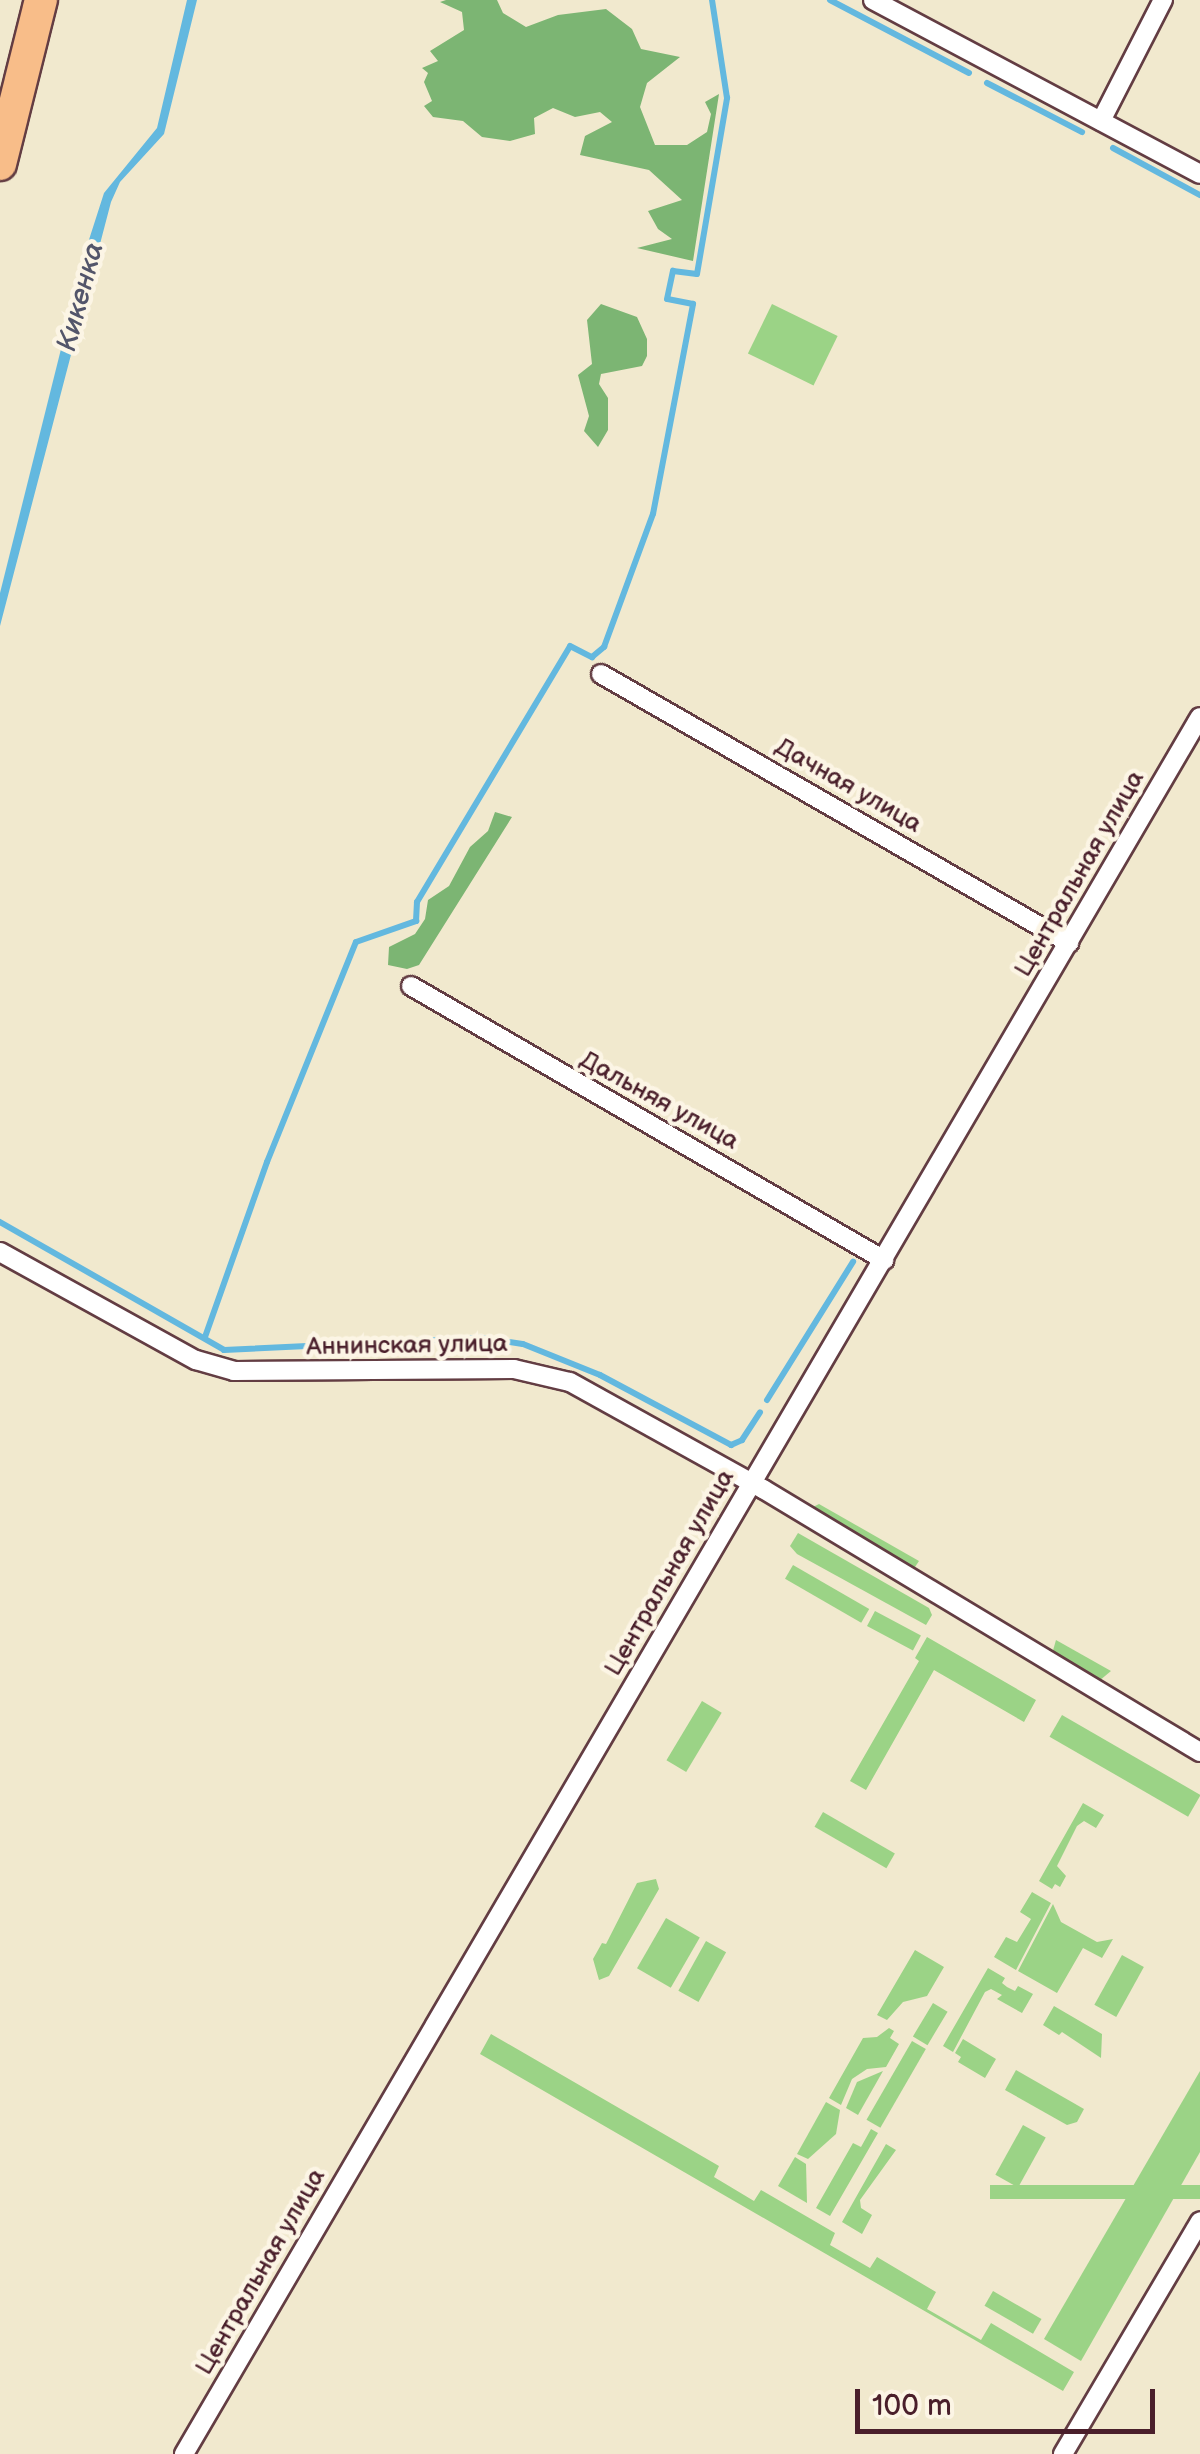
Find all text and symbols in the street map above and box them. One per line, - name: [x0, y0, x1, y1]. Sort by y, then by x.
- water label: Кикенка: [50, 239, 112, 355]
- street label: Дачная улица: [769, 732, 927, 840]
- street label: Центральная улица: [1009, 766, 1151, 982]
- street label: Дальняя улица: [574, 1045, 744, 1157]
- street label: Аннинская улица: [306, 1329, 508, 1363]
- street label: Центральная улица: [599, 1465, 741, 1681]
- street label: Центральная улица: [190, 2164, 332, 2380]
- scale bar: [860, 2369, 1160, 2431]
- text: 100 m: [872, 2388, 952, 2424]

